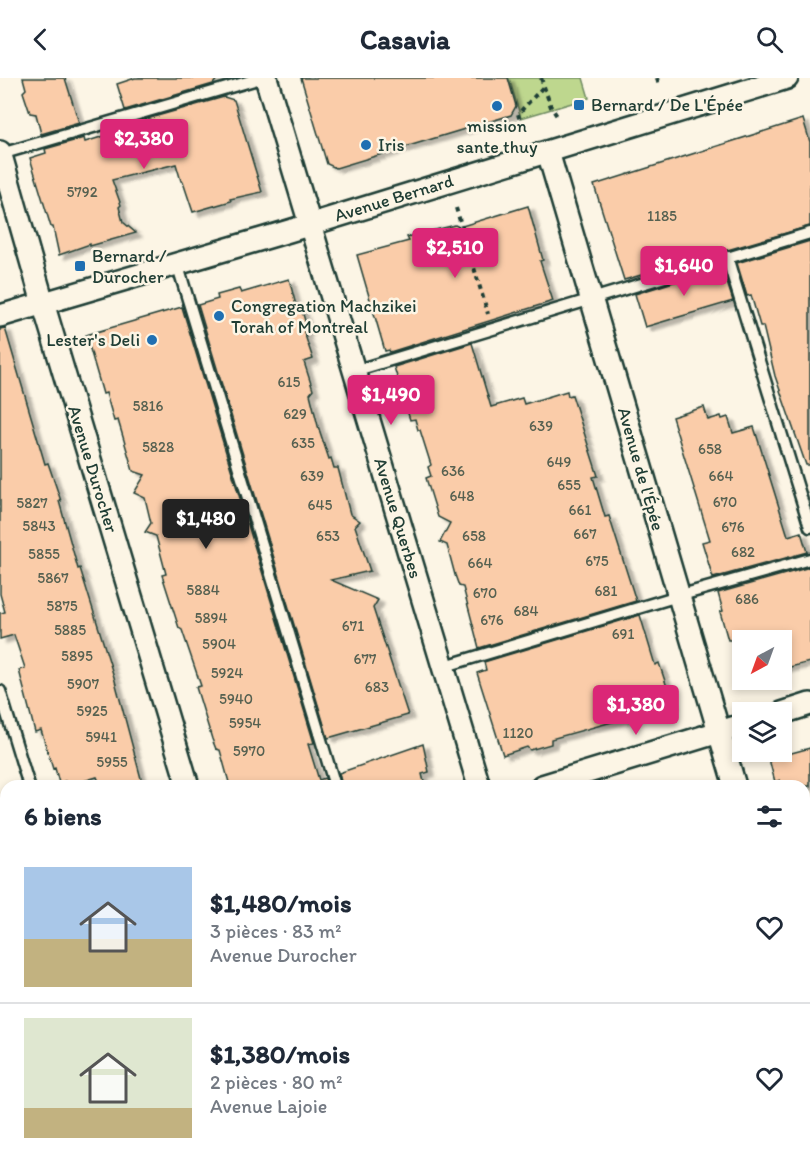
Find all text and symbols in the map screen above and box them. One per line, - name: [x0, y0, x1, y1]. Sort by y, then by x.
- icon: back: [24, 23, 57, 56]
- text: Casavia: [360, 23, 450, 56]
- icon: search: [753, 23, 786, 56]
- place label: Bernard / De L'Épée: [591, 94, 743, 116]
- marker: Bernard / De L'Épée: [572, 98, 586, 112]
- marker: mission sante thuy: [490, 99, 504, 113]
- place label: mission sante thuy: [457, 115, 538, 158]
- pin: $2,380: [95, 119, 193, 170]
- text: $2,380: [114, 126, 174, 150]
- place label: Iris: [378, 134, 404, 156]
- marker: Iris: [359, 138, 373, 152]
- street label: Avenue Bernard: [332, 169, 456, 227]
- house number: 5792: [66, 183, 98, 201]
- house number: 1185: [647, 207, 677, 225]
- pin: $2,510: [406, 228, 504, 279]
- text: $2,510: [426, 235, 484, 259]
- place label: Bernard / Durocher: [92, 245, 167, 288]
- pin: $1,640: [635, 246, 733, 297]
- text: $1,640: [654, 253, 714, 277]
- marker: Bernard / Durocher: [73, 259, 87, 273]
- place label: Congregation Machzikei Torah of Montreal: [231, 295, 417, 338]
- marker: Congregation Machzikei Torah of Montreal: [212, 309, 226, 323]
- place label: Lester's Deli: [46, 329, 140, 351]
- marker: Lester's Deli: [145, 333, 159, 347]
- house number: 615: [278, 373, 301, 391]
- pin: $1,490: [342, 375, 440, 426]
- text: $1,490: [362, 382, 420, 406]
- house number: 5816: [133, 397, 164, 415]
- street label: Avenue Durocher: [63, 403, 123, 536]
- house number: 629: [283, 405, 307, 423]
- street label: Avenue de l'Épée: [613, 405, 669, 533]
- house number: 639: [529, 417, 553, 435]
- house number: 635: [291, 434, 315, 452]
- house number: 5828: [142, 438, 174, 456]
- house number: 658: [698, 440, 722, 458]
- house number: 649: [547, 453, 572, 471]
- street label: Avenue Querbes: [369, 455, 427, 581]
- house number: 636: [441, 462, 465, 480]
- house number: 639: [300, 467, 324, 485]
- house number: 664: [709, 467, 733, 485]
- house number: 655: [557, 476, 581, 494]
- house number: 648: [449, 487, 475, 505]
- house number: 670: [713, 493, 737, 511]
- house number: 5827: [16, 494, 48, 512]
- house number: 645: [308, 496, 333, 514]
- pin: $1,480: [157, 499, 255, 550]
- house number: 661: [569, 501, 591, 519]
- text: $1,480: [176, 506, 236, 530]
- house number: 5843: [22, 517, 56, 535]
- house number: 676: [721, 518, 745, 536]
- house number: 667: [573, 525, 597, 543]
- house number: 653: [316, 527, 340, 545]
- house number: 658: [462, 527, 486, 545]
- house number: 682: [731, 543, 755, 561]
- house number: 5855: [28, 545, 60, 563]
- house number: 675: [585, 552, 609, 570]
- house number: 664: [468, 554, 492, 572]
- house number: 5867: [37, 569, 69, 587]
- house number: 5884: [186, 581, 220, 599]
- house number: 681: [594, 582, 618, 600]
- house number: 670: [473, 584, 497, 602]
- house number: 686: [735, 590, 759, 608]
- house number: 5875: [46, 597, 78, 615]
- house number: 684: [513, 602, 539, 620]
- house number: 5894: [195, 609, 227, 627]
- house number: 676: [480, 611, 504, 629]
- house number: 671: [342, 617, 364, 635]
- house number: 5885: [54, 621, 86, 639]
- house number: 691: [612, 625, 634, 643]
- north arrow: [732, 630, 792, 690]
- map controls: [732, 630, 792, 762]
- house number: 5904: [202, 635, 236, 653]
- house number: 5895: [61, 647, 93, 665]
- house number: 677: [354, 650, 377, 668]
- house number: 5924: [211, 664, 243, 682]
- house number: 5907: [67, 675, 100, 693]
- house number: 683: [365, 678, 389, 696]
- pin: $1,380: [587, 685, 685, 736]
- house number: 5940: [219, 690, 253, 708]
- text: $1,380: [607, 692, 665, 716]
- house number: 5925: [76, 702, 108, 720]
- button: layers: [732, 702, 792, 762]
- house number: 5954: [229, 714, 261, 732]
- house number: 1120: [502, 724, 534, 742]
- house number: 5941: [85, 728, 117, 746]
- house number: 5970: [233, 742, 265, 760]
- house number: 5955: [96, 753, 128, 771]
- text: 6 biens: [24, 800, 102, 832]
- icon: filters: [753, 800, 786, 833]
- text: $1,480/mois: [210, 887, 352, 919]
- icon: home: [72, 891, 144, 963]
- icon: heart: [753, 911, 786, 944]
- text: 3 pièces · 83 m²: [210, 919, 341, 943]
- text: Avenue Durocher: [210, 943, 357, 967]
- text: $1,380/mois: [210, 1038, 350, 1070]
- icon: home: [72, 1042, 144, 1114]
- icon: heart: [753, 1062, 786, 1095]
- text: 2 pièces · 80 m²: [210, 1070, 343, 1094]
- text: Avenue Lajoie: [210, 1094, 327, 1118]

